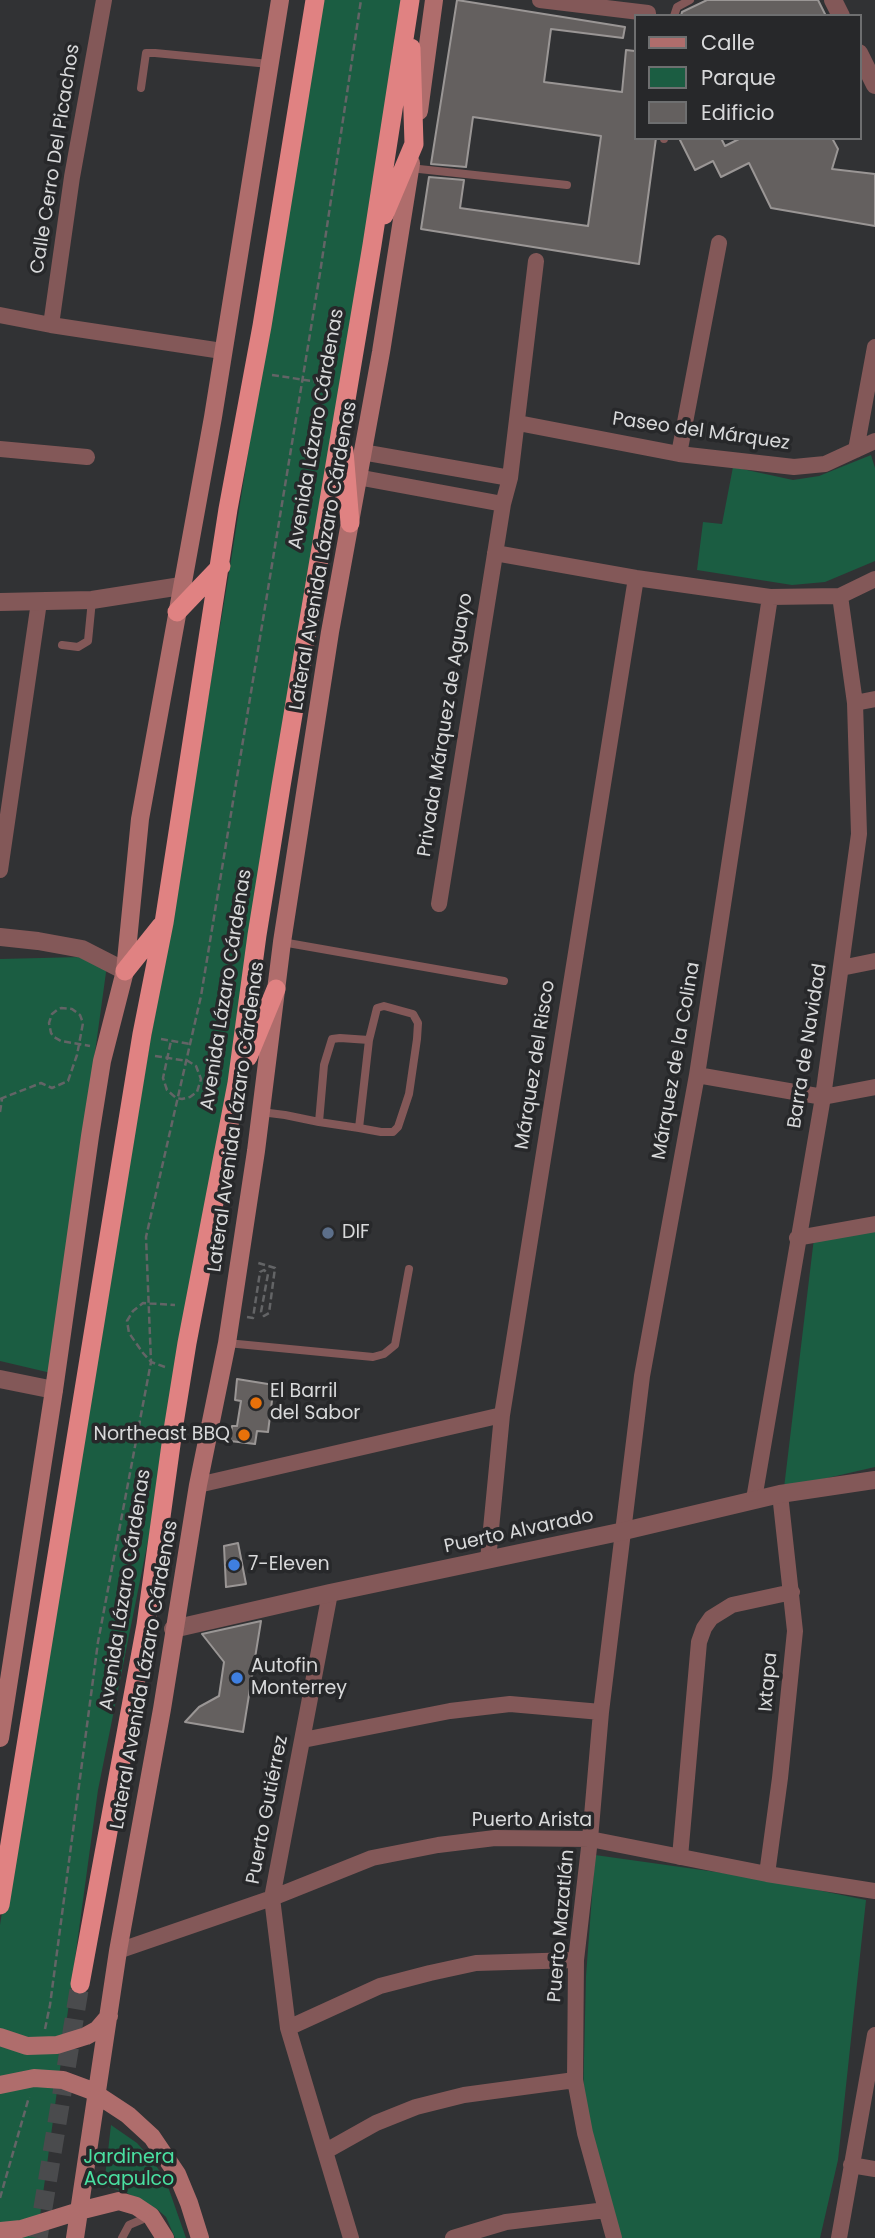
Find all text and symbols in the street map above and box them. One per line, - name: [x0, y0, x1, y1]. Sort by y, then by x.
- legend: [634, 14, 861, 140]
- text: Calle: [701, 28, 755, 57]
- street label: Calle Cerro Del Picachos: [27, 42, 85, 276]
- text: Parque: [701, 63, 776, 92]
- text: Edificio: [701, 98, 775, 127]
- street label: Avenida Lázaro Cárdenas: [285, 307, 349, 551]
- street label: Lateral Avenida Lázaro Cárdenas: [286, 400, 362, 712]
- street label: Paseo del Márquez: [611, 408, 791, 456]
- street label: Privada Márquez de Aguayo: [414, 591, 478, 859]
- street label: Avenida Lázaro Cárdenas: [197, 868, 257, 1112]
- street label: Lateral Avenida Lázaro Cárdenas: [204, 960, 270, 1274]
- street label: Márquez de la Colina: [648, 960, 706, 1162]
- street label: Barra de Navidad: [784, 962, 832, 1130]
- street label: Márquez del Risco: [511, 979, 561, 1151]
- place label: DIF: [342, 1222, 370, 1244]
- marker: DIF: [320, 1225, 336, 1241]
- place label: El Barril del Sabor: [270, 1381, 360, 1425]
- marker: El Barril del Sabor: [248, 1395, 264, 1411]
- place label: Northeast BBQ: [94, 1424, 230, 1446]
- marker: Northeast BBQ: [236, 1427, 252, 1443]
- street label: Avenida Lázaro Cárdenas: [96, 1468, 156, 1712]
- street label: Puerto Alvarado: [442, 1505, 596, 1559]
- street label: Lateral Avenida Lázaro Cárdenas: [107, 1519, 183, 1831]
- place label: 7-Eleven: [248, 1554, 330, 1576]
- marker: 7-Eleven: [226, 1557, 242, 1573]
- street label: Ixtapa: [755, 1652, 783, 1712]
- place label: Autofin Monterrey: [251, 1656, 347, 1700]
- marker: Autofin Monterrey: [229, 1670, 245, 1686]
- street label: Puerto Gutiérrez: [242, 1734, 294, 1886]
- street label: Puerto Arista: [472, 1810, 592, 1832]
- street label: Puerto Mazatlán: [544, 1849, 580, 2003]
- park label: Jardinera Acapulco: [83, 2147, 175, 2191]

